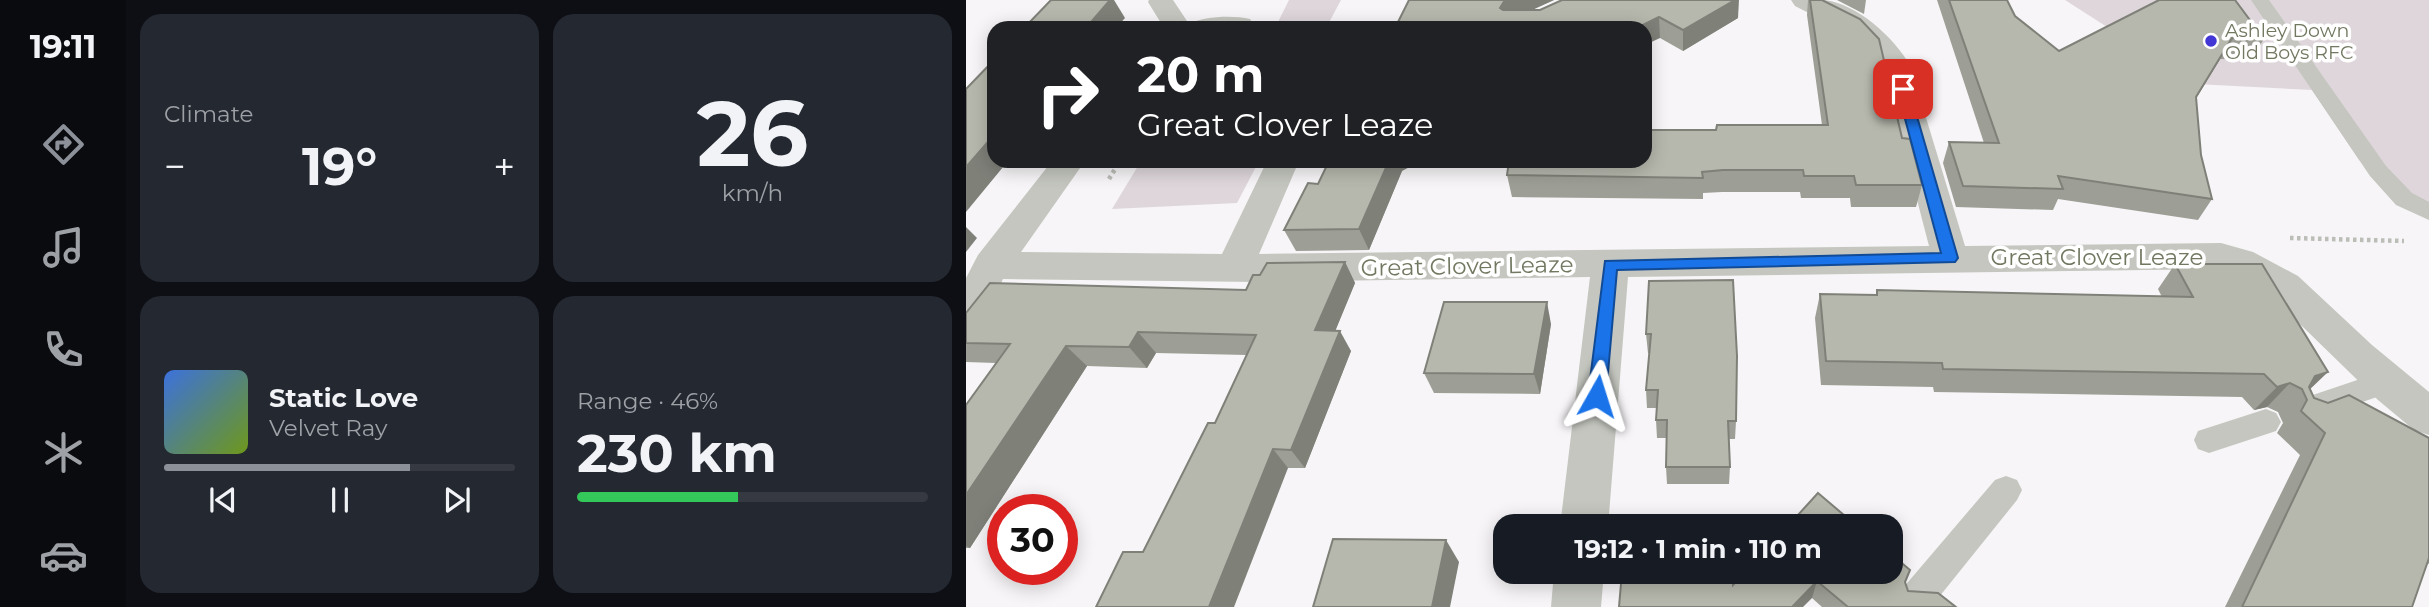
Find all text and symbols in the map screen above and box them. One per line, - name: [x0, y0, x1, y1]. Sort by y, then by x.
- place label: Ashley Down Old Boys RFC: [2225, 19, 2353, 64]
- text: 19:11: [30, 27, 96, 66]
- marker: Ashley Down Old Boys RFC: [2203, 33, 2219, 49]
- text: 20 m: [1137, 45, 1264, 104]
- icon: right: [1022, 49, 1113, 140]
- pin: [1873, 59, 1933, 119]
- icon: arrive: [1884, 70, 1922, 108]
- text: 26: [697, 78, 808, 189]
- text: Climate: [164, 100, 253, 128]
- text: Great Clover Leaze: [1137, 105, 1433, 144]
- icon: directions: [39, 120, 88, 169]
- text: 19°: [302, 135, 377, 198]
- text: −: [164, 143, 186, 190]
- text: +: [493, 143, 515, 190]
- text: km/h: [722, 179, 783, 207]
- icon: music: [39, 223, 88, 272]
- street label: Great Clover Leaze: [1991, 243, 2203, 271]
- street label: Great Clover Leaze: [1360, 250, 1574, 282]
- icon: phone: [39, 325, 88, 374]
- position arrow: [1560, 359, 1634, 433]
- text: Static Love: [269, 382, 418, 414]
- text: Range · 46%: [577, 387, 718, 415]
- text: Velvet Ray: [269, 414, 387, 442]
- text: 230 km: [577, 422, 777, 485]
- icon: climate: [39, 428, 88, 477]
- icon: previous: [204, 481, 242, 519]
- icon: pause: [321, 481, 359, 519]
- icon: next: [438, 481, 476, 519]
- speed limit sign: 30: [987, 494, 1078, 585]
- icon: car: [39, 531, 88, 580]
- text: 19:12 · 1 min · 110 m: [1574, 533, 1822, 565]

